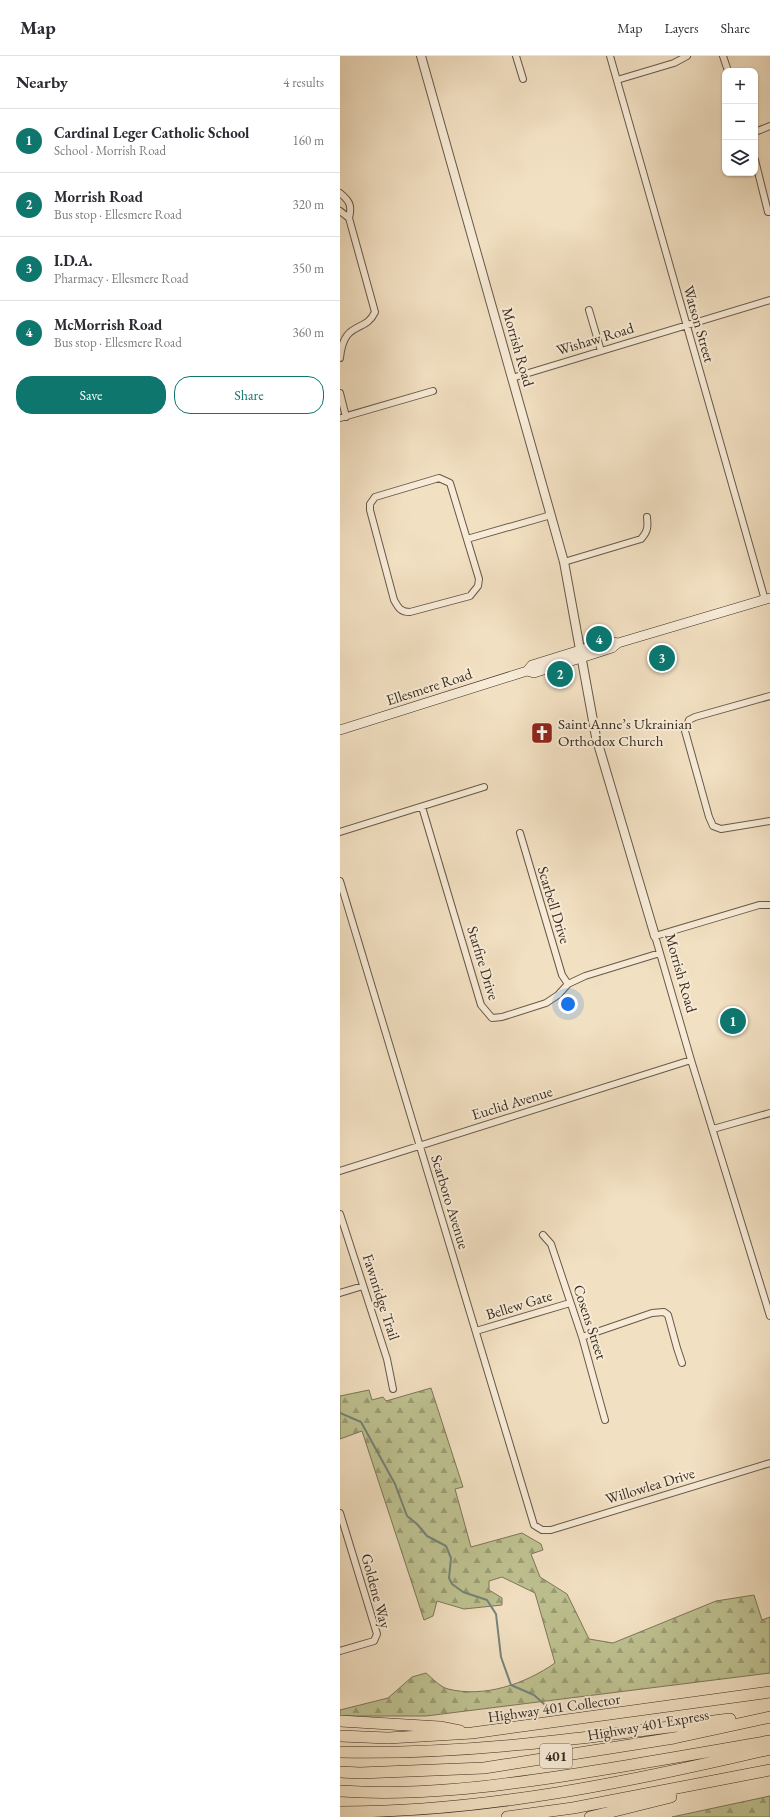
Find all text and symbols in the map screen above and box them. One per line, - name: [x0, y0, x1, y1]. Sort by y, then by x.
- text: Map: [20, 15, 56, 40]
- text: Map: [617, 19, 642, 37]
- text: Layers: [664, 19, 699, 37]
- text: Share: [721, 19, 750, 37]
- map controls: [722, 68, 758, 176]
- button: +: [722, 68, 758, 104]
- text: Nearby: [16, 71, 68, 93]
- text: 4 results: [283, 74, 324, 91]
- button: −: [722, 104, 758, 140]
- text: Cardinal Leger Catholic School: [54, 123, 249, 142]
- text: 1: [26, 132, 32, 149]
- text: 160 m: [293, 132, 324, 149]
- button: layers: [722, 140, 758, 176]
- text: School · Morrish Road: [54, 142, 166, 159]
- text: Morrish Road: [54, 187, 143, 206]
- text: 2: [26, 196, 32, 213]
- text: 320 m: [293, 196, 324, 213]
- text: Bus stop · Ellesmere Road: [54, 206, 182, 223]
- text: I.D.A.: [54, 251, 92, 270]
- text: 3: [26, 260, 32, 277]
- text: 350 m: [293, 260, 324, 277]
- text: Pharmacy · Ellesmere Road: [54, 270, 188, 287]
- street label: Watson Street: [679, 283, 720, 365]
- street label: Morrish Road: [498, 305, 539, 389]
- text: McMorrish Road: [54, 315, 162, 334]
- street label: Wishaw Road: [554, 318, 636, 359]
- text: 4: [26, 324, 32, 341]
- text: 360 m: [293, 324, 324, 341]
- text: Bus stop · Ellesmere Road: [54, 334, 182, 351]
- button: Save: [16, 376, 166, 414]
- button: Share: [174, 376, 324, 414]
- pin: 4: [586, 624, 612, 654]
- pin: 3: [649, 643, 675, 673]
- pin: 2: [547, 659, 573, 689]
- street label: Ellesmere Road: [384, 664, 475, 709]
- place label: Saint Anne’s Ukrainian Orthodox Church: [558, 714, 692, 750]
- church icon: Saint Anne’s Ukrainian Orthodox Church: [529, 720, 555, 746]
- street label: Scarbell Drive: [534, 864, 575, 946]
- street label: Starfire Drive: [463, 924, 504, 1002]
- street label: Morrish Road: [661, 931, 702, 1015]
- your location: [558, 994, 578, 1014]
- pin: 1: [720, 1006, 746, 1036]
- street label: Euclid Avenue: [469, 1081, 555, 1124]
- street label: Scarboro Avenue: [427, 1152, 474, 1251]
- street label: Fawnridge Trail: [359, 1251, 404, 1343]
- street label: Cosens Street: [569, 1282, 612, 1362]
- street label: Bellew Gate: [483, 1285, 555, 1324]
- street label: Willowlea Drive: [603, 1463, 697, 1508]
- street label: Goldene Way: [357, 1551, 396, 1631]
- street label: Highway 401 Collector: [486, 1689, 621, 1726]
- street label: Highway 401 Express: [586, 1704, 710, 1745]
- road number: 401: [540, 1744, 572, 1768]

